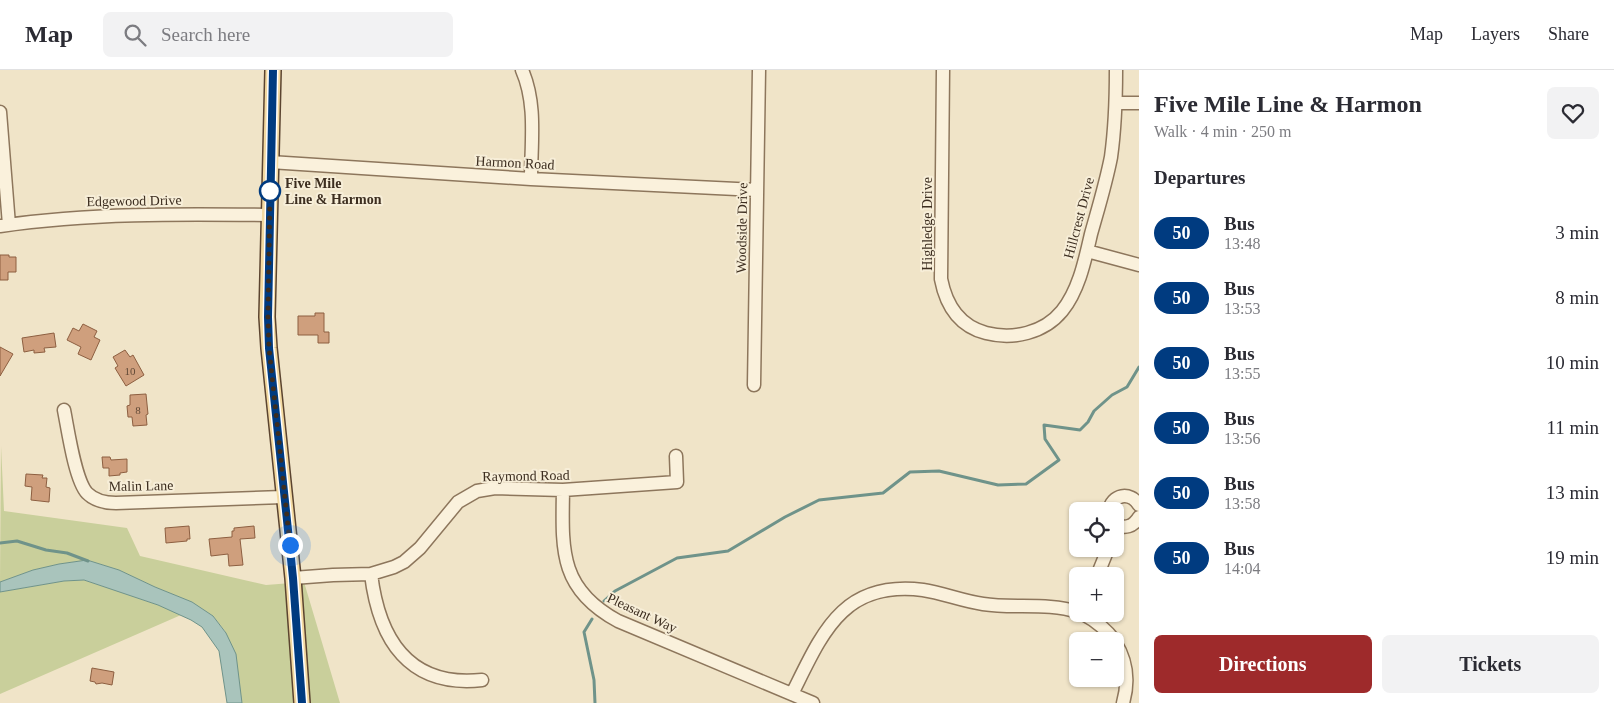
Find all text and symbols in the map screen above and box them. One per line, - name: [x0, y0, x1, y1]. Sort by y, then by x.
- search box: [103, 12, 453, 57]
- text: Map: [25, 21, 73, 47]
- icon: search: [121, 21, 149, 49]
- text: Search here: [161, 24, 250, 45]
- text: Map: [1410, 24, 1443, 44]
- text: Layers: [1471, 24, 1520, 44]
- text: Share: [1548, 24, 1589, 44]
- button: heart: [1547, 87, 1599, 139]
- text: Five Mile Line & Harmon: [1154, 91, 1422, 117]
- text: Walk · 4 min · 250 m: [1154, 123, 1291, 140]
- street label: Harmon Road: [475, 153, 555, 173]
- text: Departures: [1154, 167, 1245, 188]
- place label: Five Mile Line & Harmon: [285, 176, 382, 207]
- street label: Hillcrest Drive: [1061, 176, 1097, 260]
- street label: Highledge Drive: [920, 177, 935, 271]
- marker: Five Mile Line & Harmon: [259, 180, 281, 202]
- street label: Woodside Drive: [734, 182, 750, 274]
- street label: Edgewood Drive: [86, 193, 182, 209]
- text: Bus: [1224, 213, 1255, 234]
- text: 3 min: [1555, 222, 1599, 243]
- text: 50: [1173, 223, 1191, 243]
- text: 13:48: [1224, 235, 1260, 252]
- text: Bus: [1224, 278, 1255, 299]
- text: 8 min: [1555, 287, 1599, 308]
- text: 50: [1173, 288, 1191, 308]
- text: 13:53: [1224, 300, 1260, 317]
- text: Bus: [1224, 343, 1255, 364]
- text: 10 min: [1546, 352, 1599, 373]
- text: 50: [1173, 353, 1191, 373]
- house number: 10: [125, 365, 136, 377]
- text: 13:55: [1224, 365, 1260, 382]
- house number: 8: [135, 404, 141, 416]
- text: Bus: [1224, 408, 1255, 429]
- text: 11 min: [1546, 417, 1599, 438]
- text: 50: [1173, 418, 1191, 438]
- text: 13:56: [1224, 430, 1260, 447]
- street label: Raymond Road: [482, 468, 570, 484]
- text: Bus: [1224, 473, 1255, 494]
- street label: Malin Lane: [108, 478, 174, 494]
- text: 13 min: [1546, 482, 1599, 503]
- text: 50: [1173, 483, 1191, 503]
- text: 13:58: [1224, 495, 1260, 512]
- map controls: [1069, 502, 1124, 687]
- button: locate: [1069, 502, 1124, 557]
- your location: [278, 533, 303, 558]
- text: Bus: [1224, 538, 1255, 559]
- text: 19 min: [1546, 547, 1599, 568]
- text: 50: [1173, 548, 1191, 568]
- text: 14:04: [1224, 560, 1260, 577]
- button: +: [1069, 567, 1124, 622]
- street label: Pleasant Way: [605, 590, 679, 636]
- button: −: [1069, 632, 1124, 687]
- button: Directions: [1154, 635, 1372, 693]
- button: Tickets: [1382, 635, 1599, 693]

